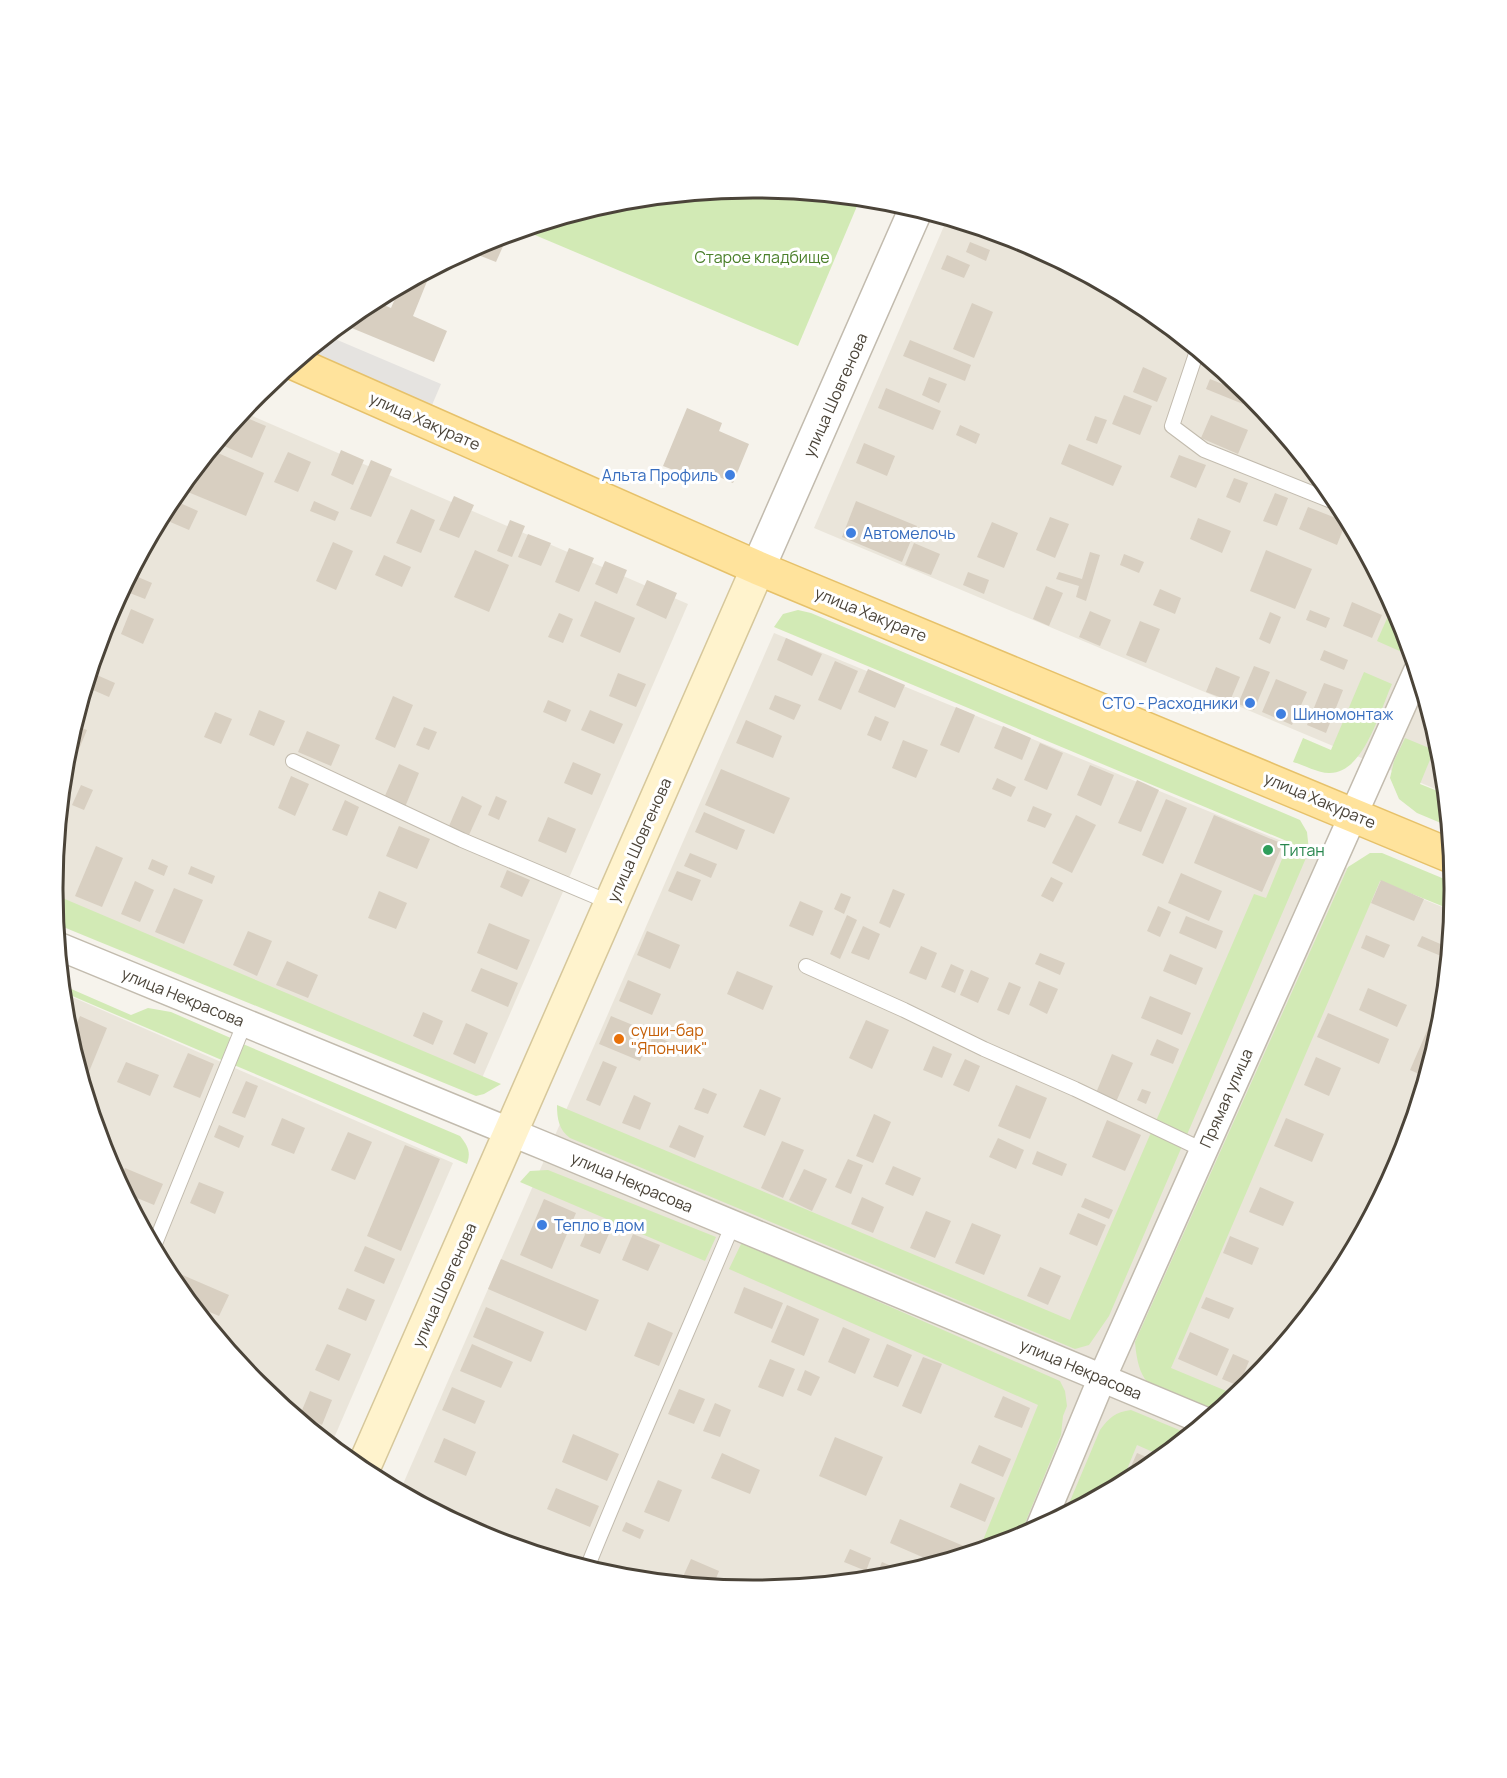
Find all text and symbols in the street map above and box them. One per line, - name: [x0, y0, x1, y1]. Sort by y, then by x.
- park label: Старое кладбище: [694, 246, 830, 268]
- street label: улица Шовгенова: [798, 329, 872, 461]
- street label: улица Хакурате: [366, 387, 484, 455]
- place label: Альта Профиль: [602, 464, 718, 486]
- marker: Альта Профиль: [723, 468, 737, 482]
- place label: Автомелочь: [863, 522, 955, 544]
- marker: Автомелочь: [844, 526, 858, 540]
- street label: улица Хакурате: [812, 581, 930, 647]
- place label: СТО - Расходники: [1102, 692, 1238, 714]
- marker: СТО - Расходники: [1243, 696, 1257, 710]
- place label: Шиномонтаж: [1293, 703, 1394, 725]
- marker: Шиномонтаж: [1274, 707, 1288, 721]
- street label: улица Хакурате: [1261, 767, 1379, 833]
- street label: улица Шовгенова: [602, 774, 676, 906]
- place label: Титан: [1280, 839, 1325, 861]
- marker: Титан: [1261, 843, 1275, 857]
- street label: улица Некрасова: [118, 962, 248, 1032]
- place label: суши-бар "Япончик": [631, 1019, 707, 1059]
- marker: суши-бар "Япончик": [612, 1032, 626, 1046]
- street label: Прямая улица: [1194, 1045, 1258, 1151]
- street label: улица Некрасова: [568, 1146, 696, 1218]
- place label: Тепло в дом: [554, 1214, 645, 1236]
- marker: Тепло в дом: [535, 1218, 549, 1232]
- street label: улица Шовгенова: [407, 1219, 481, 1351]
- street label: улица Некрасова: [1017, 1333, 1145, 1405]

